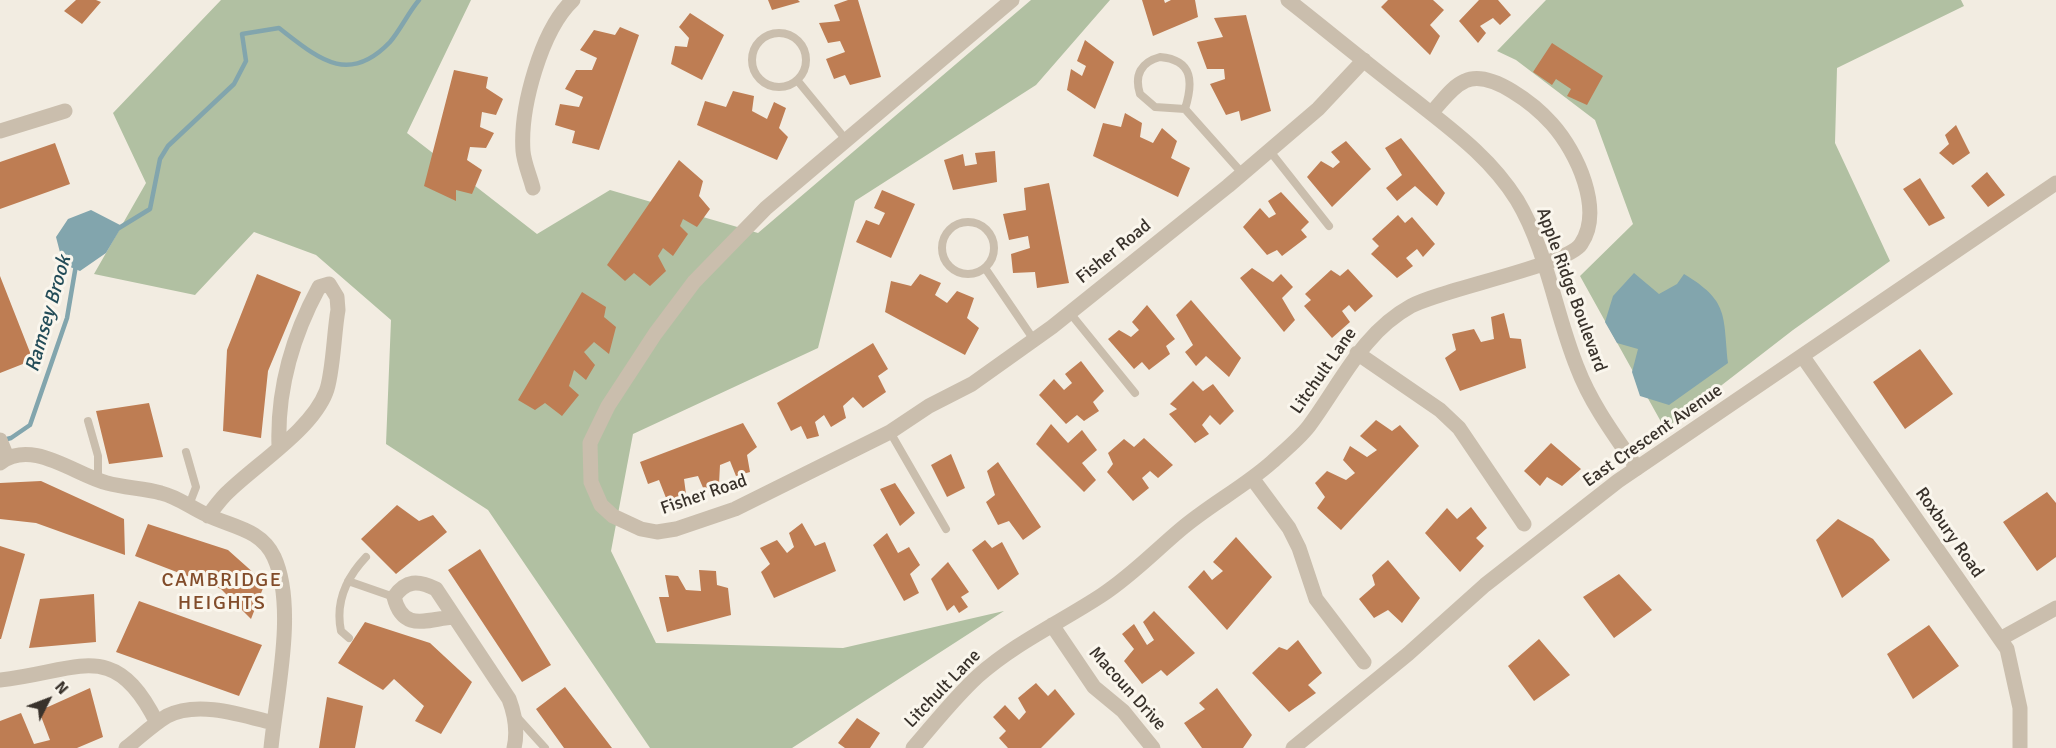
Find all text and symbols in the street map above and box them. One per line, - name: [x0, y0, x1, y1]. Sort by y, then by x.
- street label: Apple Ridge Boulevard: [1531, 205, 1611, 375]
- street label: Fisher Road: [1072, 215, 1156, 289]
- water label: Ramsey Brook: [21, 253, 77, 375]
- street label: Litchult Lane: [1286, 324, 1362, 418]
- street label: East Crescent Avenue: [1579, 380, 1727, 492]
- street label: Fisher Road: [658, 470, 750, 520]
- street label: Roxbury Road: [1910, 484, 1988, 582]
- district label: CAMBRIDGE HEIGHTS: [161, 569, 283, 616]
- street label: Macoun Drive: [1084, 643, 1170, 735]
- street label: Litchult Lane: [900, 645, 986, 733]
- north arrow: [18, 670, 78, 730]
- text: N: [50, 677, 73, 699]

